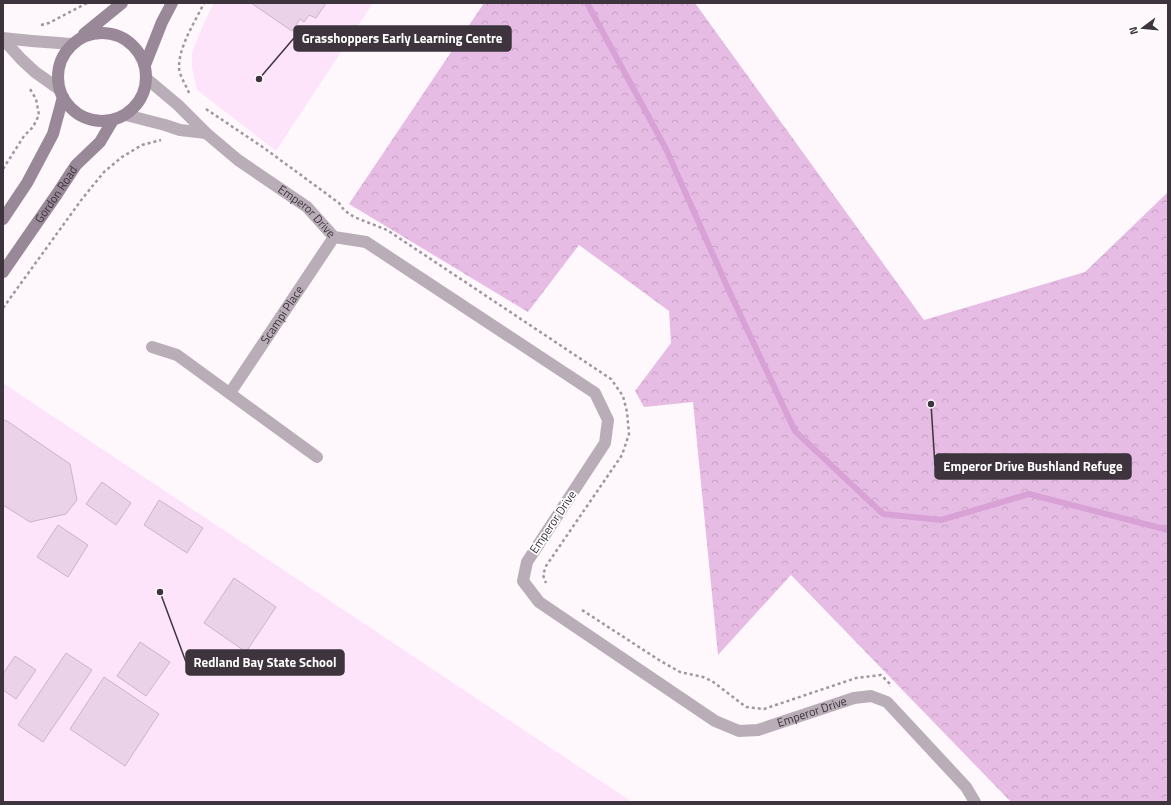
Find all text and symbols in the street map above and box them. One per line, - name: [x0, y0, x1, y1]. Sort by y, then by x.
- north arrow: [1123, 8, 1163, 48]
- text: N: [1125, 25, 1142, 37]
- callout: Grasshoppers Early Learning Centre: [294, 26, 511, 51]
- text: Grasshoppers Early Learning Centre: [302, 28, 503, 48]
- street label: Gordon Road: [30, 162, 82, 227]
- street label: Emperor Drive: [274, 180, 340, 242]
- street label: Scampi Place: [255, 282, 308, 347]
- callout: Emperor Drive Bushland Refuge: [935, 454, 1131, 479]
- text: Emperor Drive Bushland Refuge: [943, 456, 1123, 476]
- street label: Emperor Drive: [524, 486, 581, 557]
- callout: Redland Bay State School: [186, 650, 344, 675]
- text: Redland Bay State School: [194, 652, 336, 672]
- street label: Emperor Drive: [774, 691, 849, 732]

